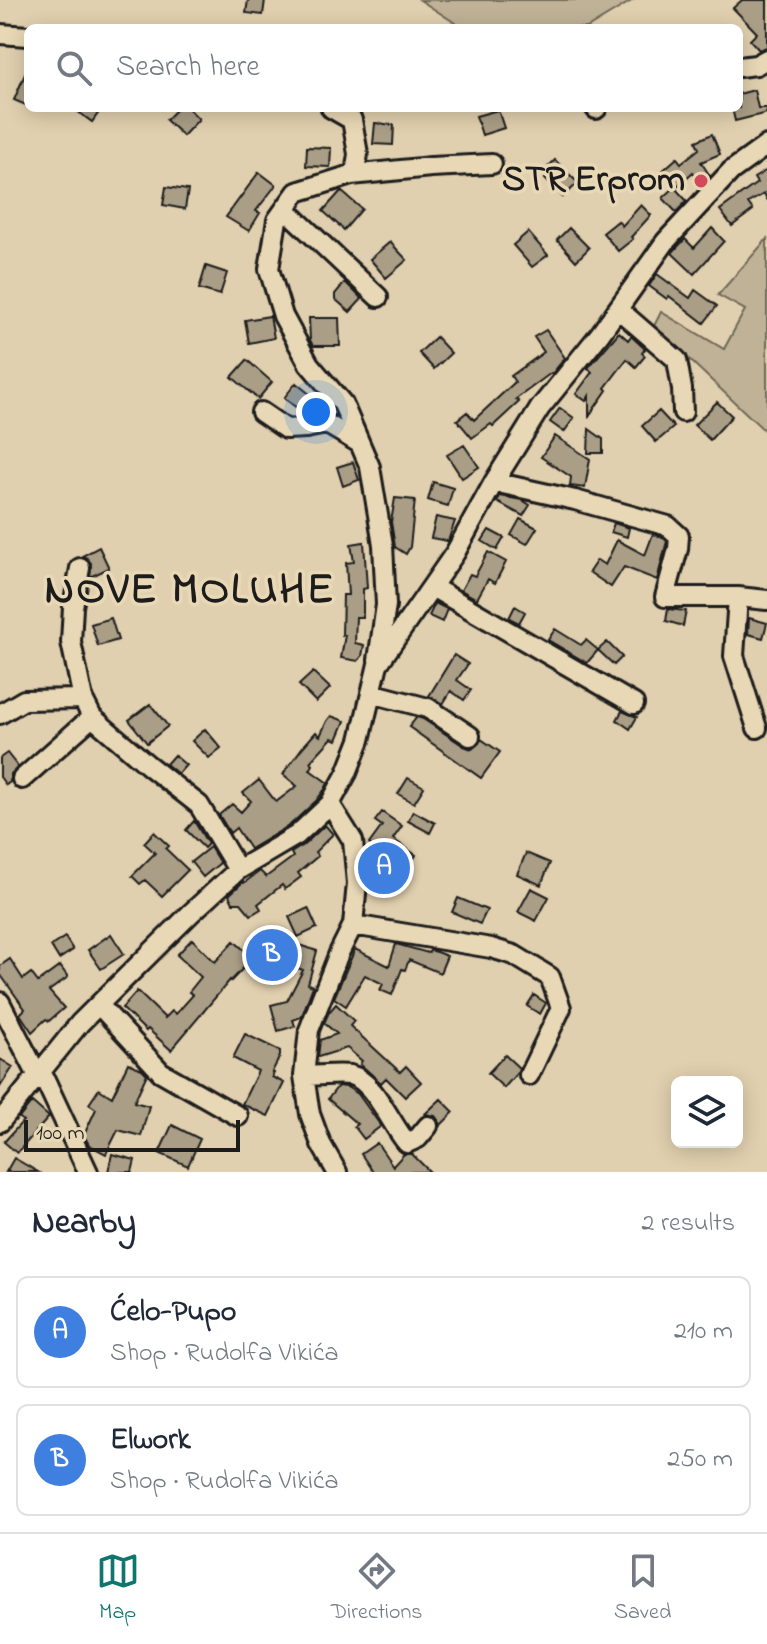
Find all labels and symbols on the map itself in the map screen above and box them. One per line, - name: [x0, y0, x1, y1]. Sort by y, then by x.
- place label: STR Erprom: [502, 155, 685, 208]
- marker: STR Erprom: [692, 172, 710, 190]
- your location: [296, 392, 336, 432]
- district label: NOVE MOLUHE: [45, 559, 335, 623]
- pin: A: [358, 838, 410, 898]
- pin: B: [246, 925, 298, 985]
- scale bar: [24, 1116, 240, 1152]

